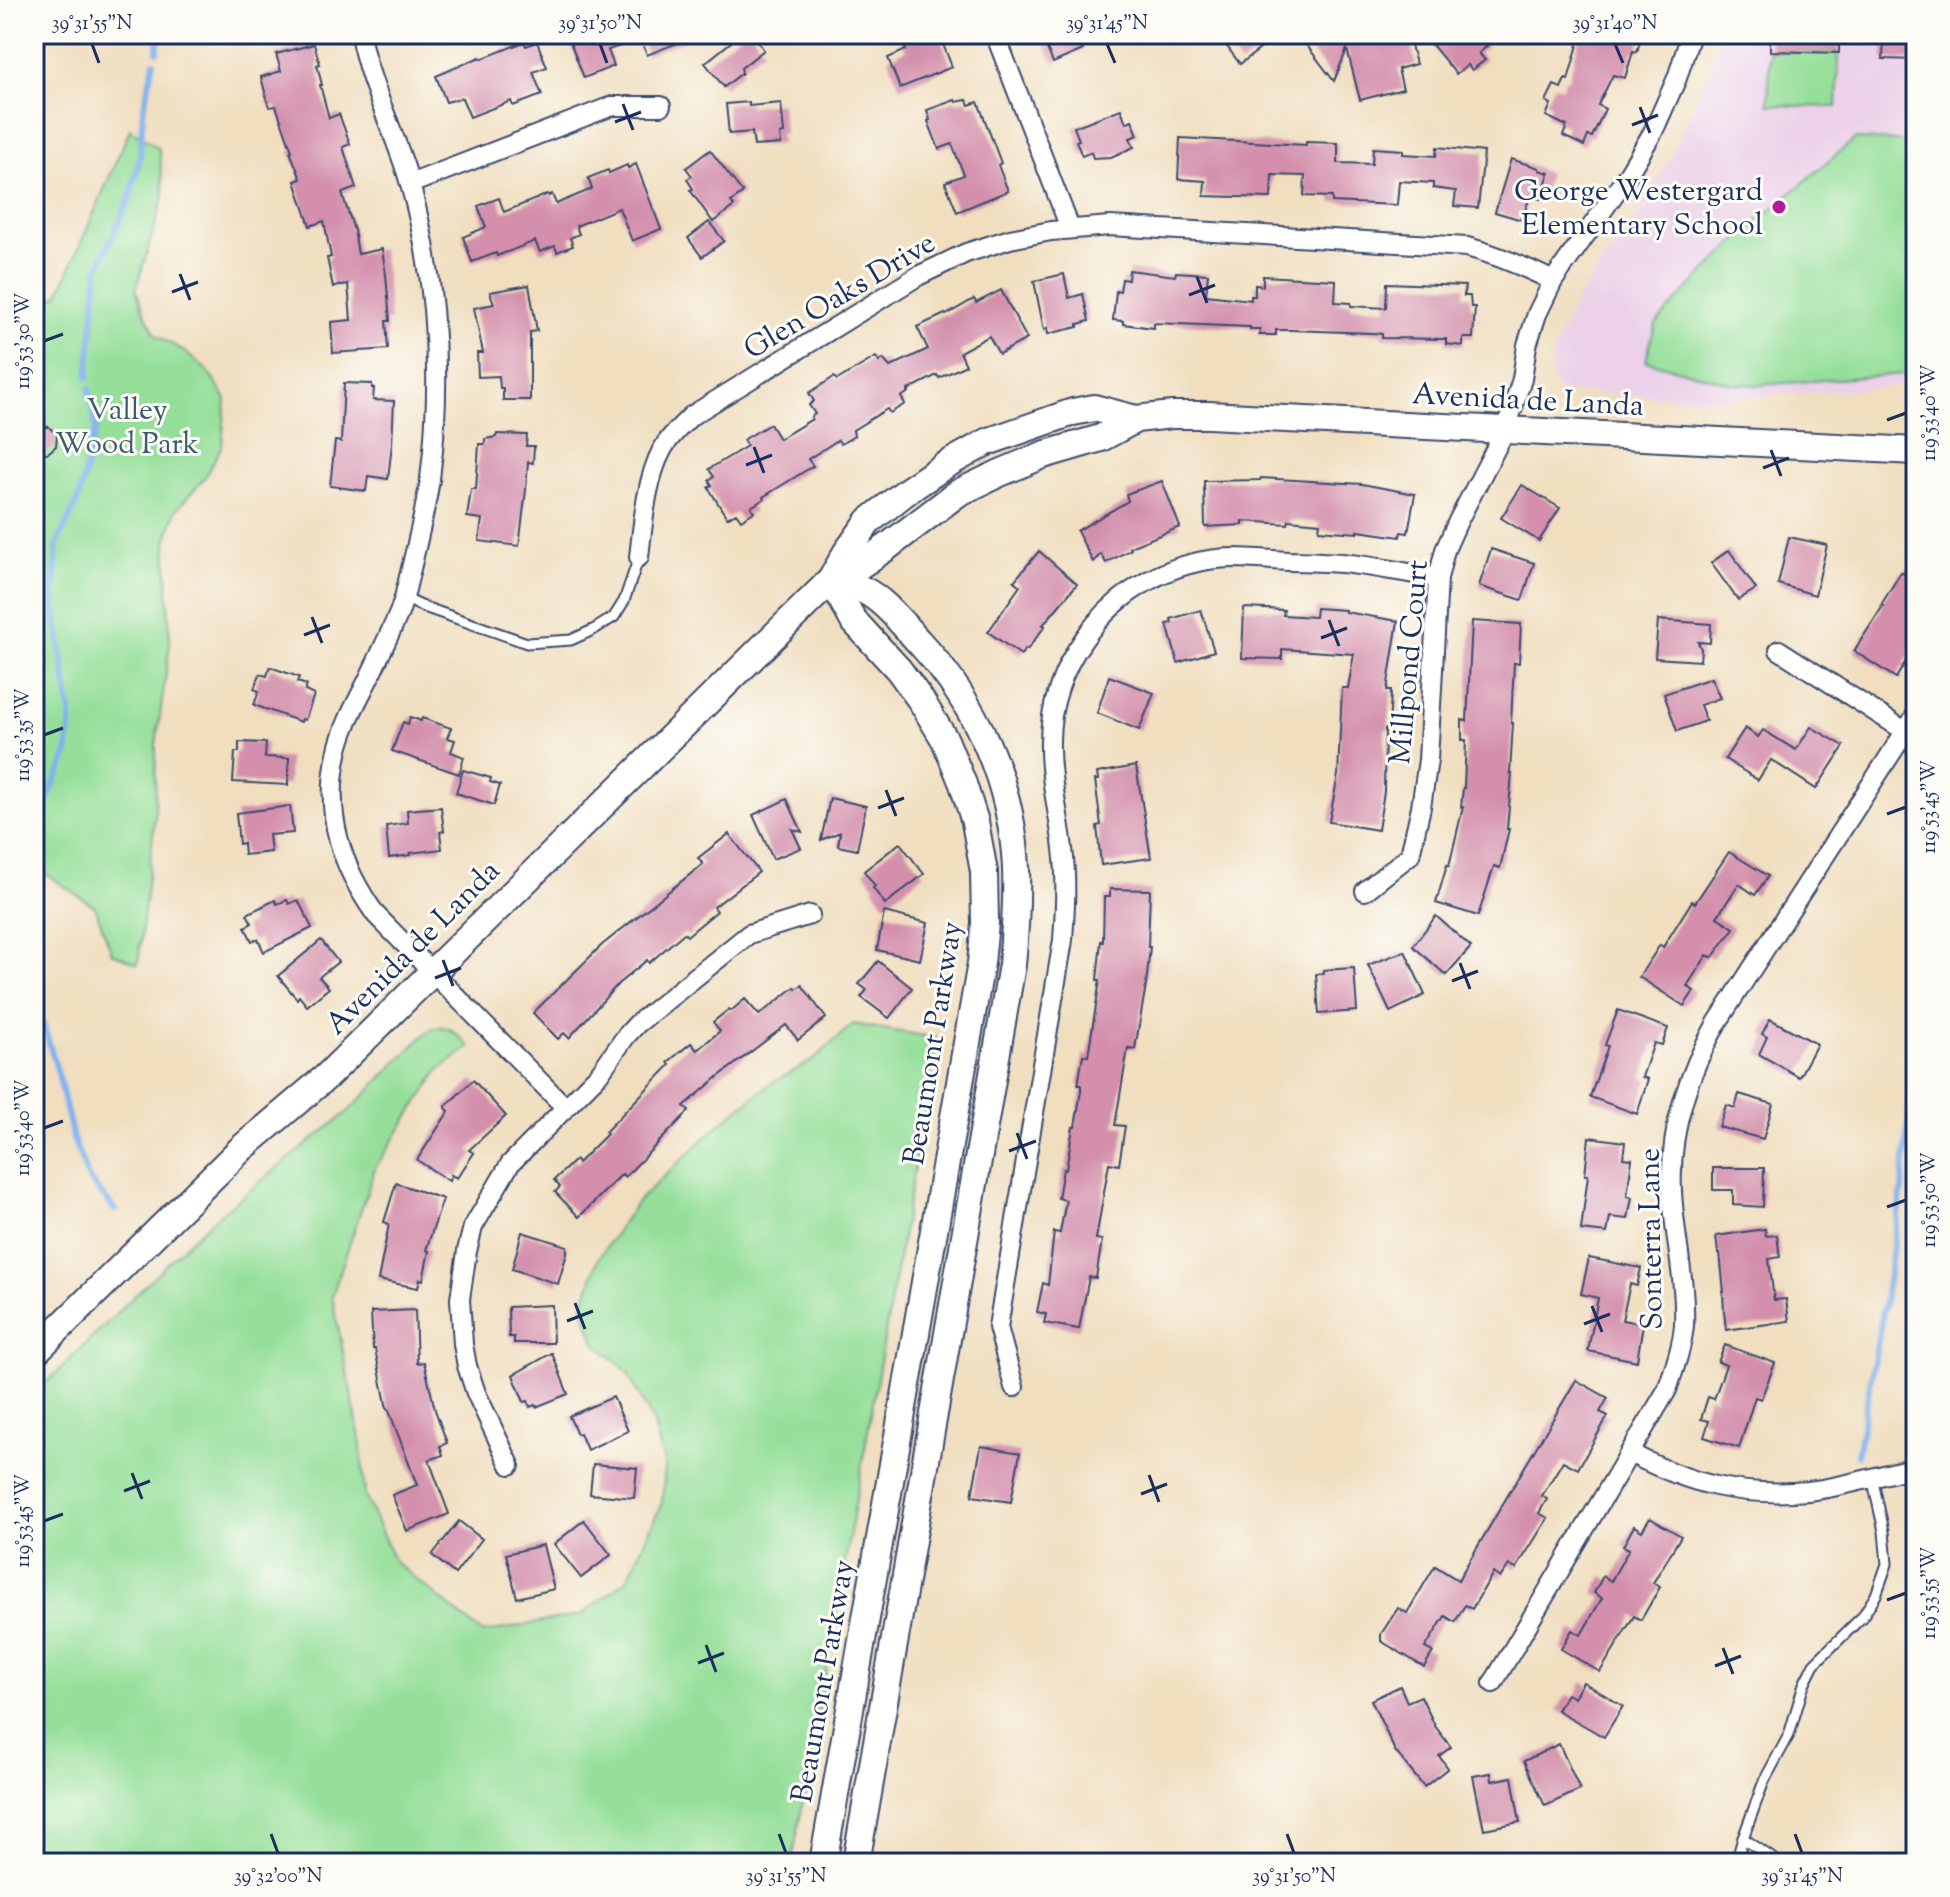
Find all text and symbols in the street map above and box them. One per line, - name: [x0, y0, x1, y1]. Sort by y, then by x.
- text: 39°31'55"N: [52, 10, 133, 39]
- text: 39°31'50"N: [558, 10, 642, 39]
- text: 39°31'45"N: [1066, 10, 1148, 39]
- text: 39°31'40"N: [1572, 10, 1658, 39]
- place label: George Westergard Elementary School: [1514, 171, 1763, 248]
- marker: George Westergard Elementary School: [1770, 198, 1788, 216]
- street label: Glen Oaks Drive: [736, 223, 944, 371]
- text: 119°53'30"W: [10, 293, 39, 389]
- text: 119°53'40"W: [1916, 365, 1945, 461]
- street label: Avenida de Landa: [1411, 374, 1645, 429]
- park label: Valley Wood Park: [55, 390, 199, 467]
- street label: Millpond Court: [1380, 558, 1441, 766]
- text: 119°53'35"W: [10, 688, 39, 782]
- text: 119°53'45"W: [1916, 760, 1945, 854]
- street label: Avenida de Landa: [317, 851, 511, 1046]
- street label: Beaumont Parkway: [894, 918, 975, 1168]
- text: 119°53'40"W: [10, 1080, 39, 1176]
- street label: Sonterra Lane: [1629, 1148, 1676, 1330]
- text: 119°53'50"W: [1916, 1152, 1945, 1248]
- text: 119°53'45"W: [10, 1474, 39, 1568]
- text: 119°53'55"W: [1916, 1547, 1945, 1639]
- street label: Beaumont Parkway: [782, 1556, 867, 1806]
- text: 39°32'00"N: [234, 1863, 322, 1892]
- text: 39°31'55"N: [746, 1863, 827, 1892]
- text: 39°31'50"N: [1252, 1863, 1336, 1892]
- text: 39°31'45"N: [1761, 1863, 1843, 1892]

